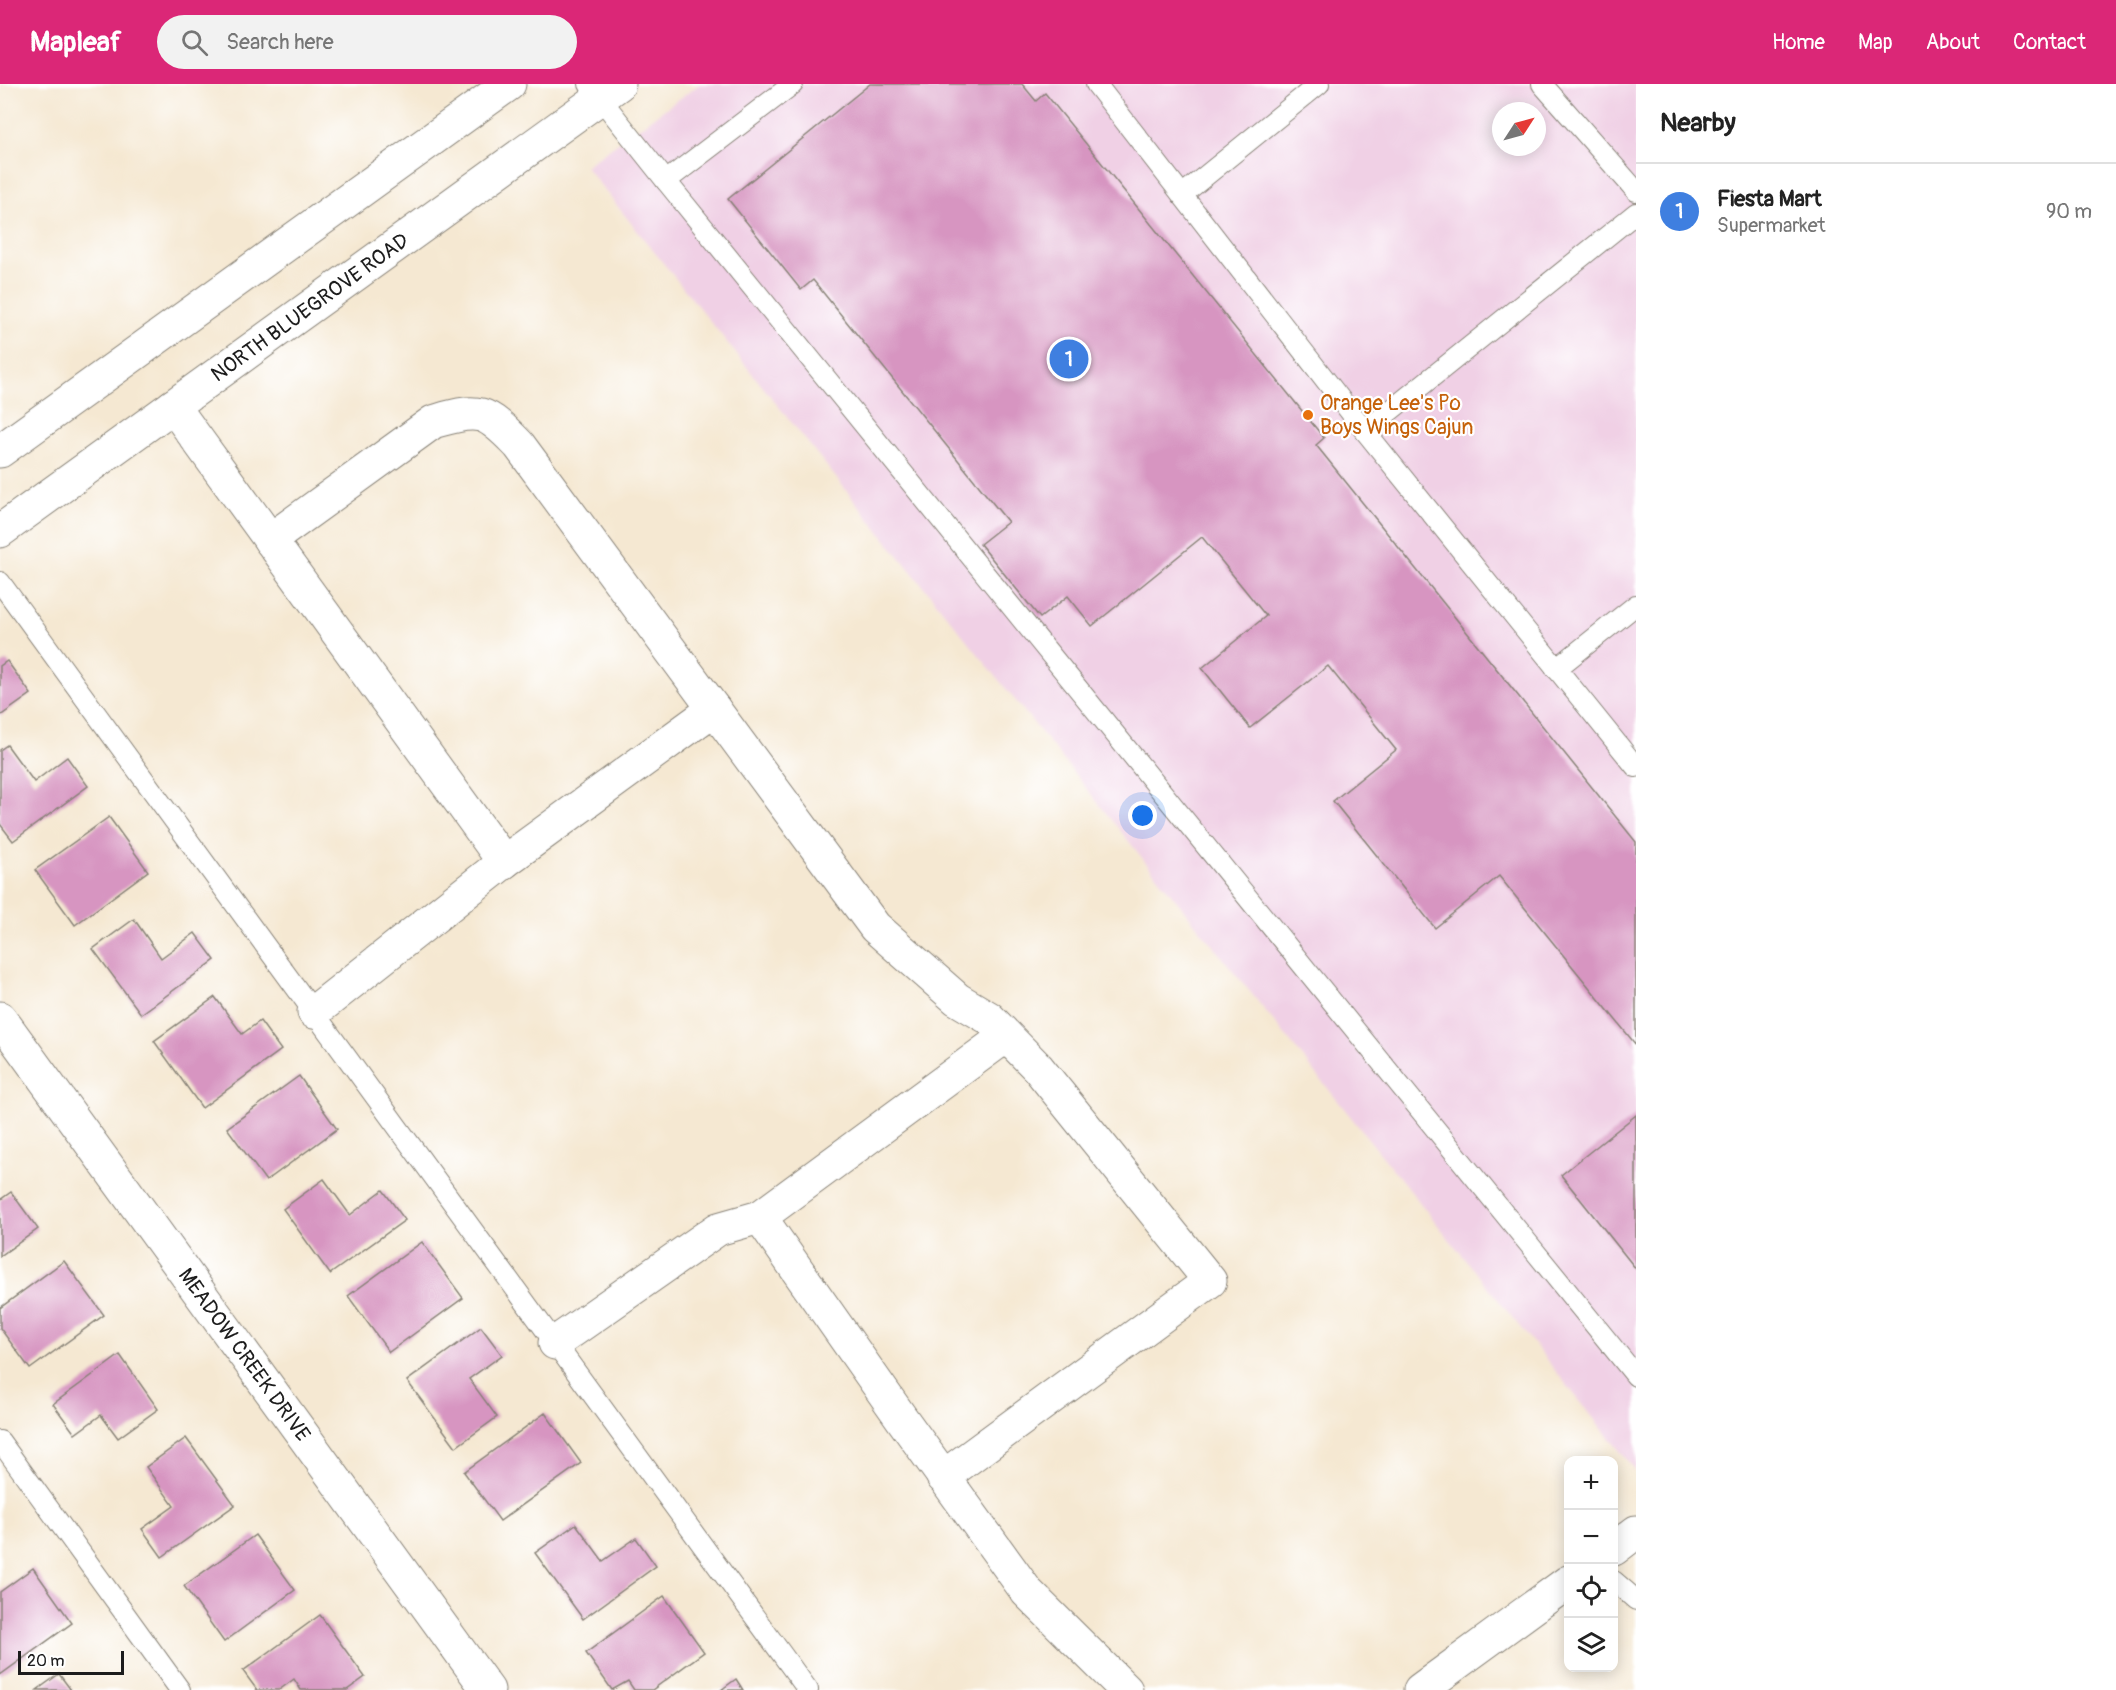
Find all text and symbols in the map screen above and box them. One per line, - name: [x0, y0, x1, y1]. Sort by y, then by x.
- search box: [157, 15, 577, 69]
- text: Mapleaf: [30, 25, 121, 60]
- icon: search: [178, 26, 211, 59]
- text: Search here: [226, 28, 334, 56]
- text: Home: [1772, 29, 1825, 56]
- text: Map: [1858, 29, 1893, 56]
- text: About: [1926, 29, 1980, 56]
- text: Contact: [2013, 29, 2086, 56]
- north arrow: [1492, 102, 1546, 156]
- text: Nearby: [1660, 107, 1736, 139]
- text: Fiesta Mart: [1717, 185, 1822, 213]
- text: 1: [1676, 199, 1683, 224]
- text: 90 m: [2046, 199, 2092, 224]
- text: Supermarket: [1717, 213, 1826, 238]
- street label: NORTH BLUEGROVE ROAD: [206, 227, 414, 388]
- pin: 1: [1050, 336, 1088, 382]
- place label: Orange Lee's Po Boys Wings Cajun: [1320, 390, 1474, 441]
- marker: Orange Lee's Po Boys Wings Cajun: [1301, 408, 1315, 422]
- your location: [1128, 801, 1157, 830]
- street label: MEADOW CREEK DRIVE: [172, 1263, 316, 1447]
- map controls: [1564, 1456, 1618, 1672]
- button: +: [1564, 1456, 1618, 1510]
- button: −: [1564, 1510, 1618, 1564]
- button: locate: [1564, 1564, 1618, 1618]
- button: layers: [1564, 1618, 1618, 1672]
- scale bar: [18, 1648, 124, 1676]
- text: 20 m: [27, 1651, 65, 1671]

